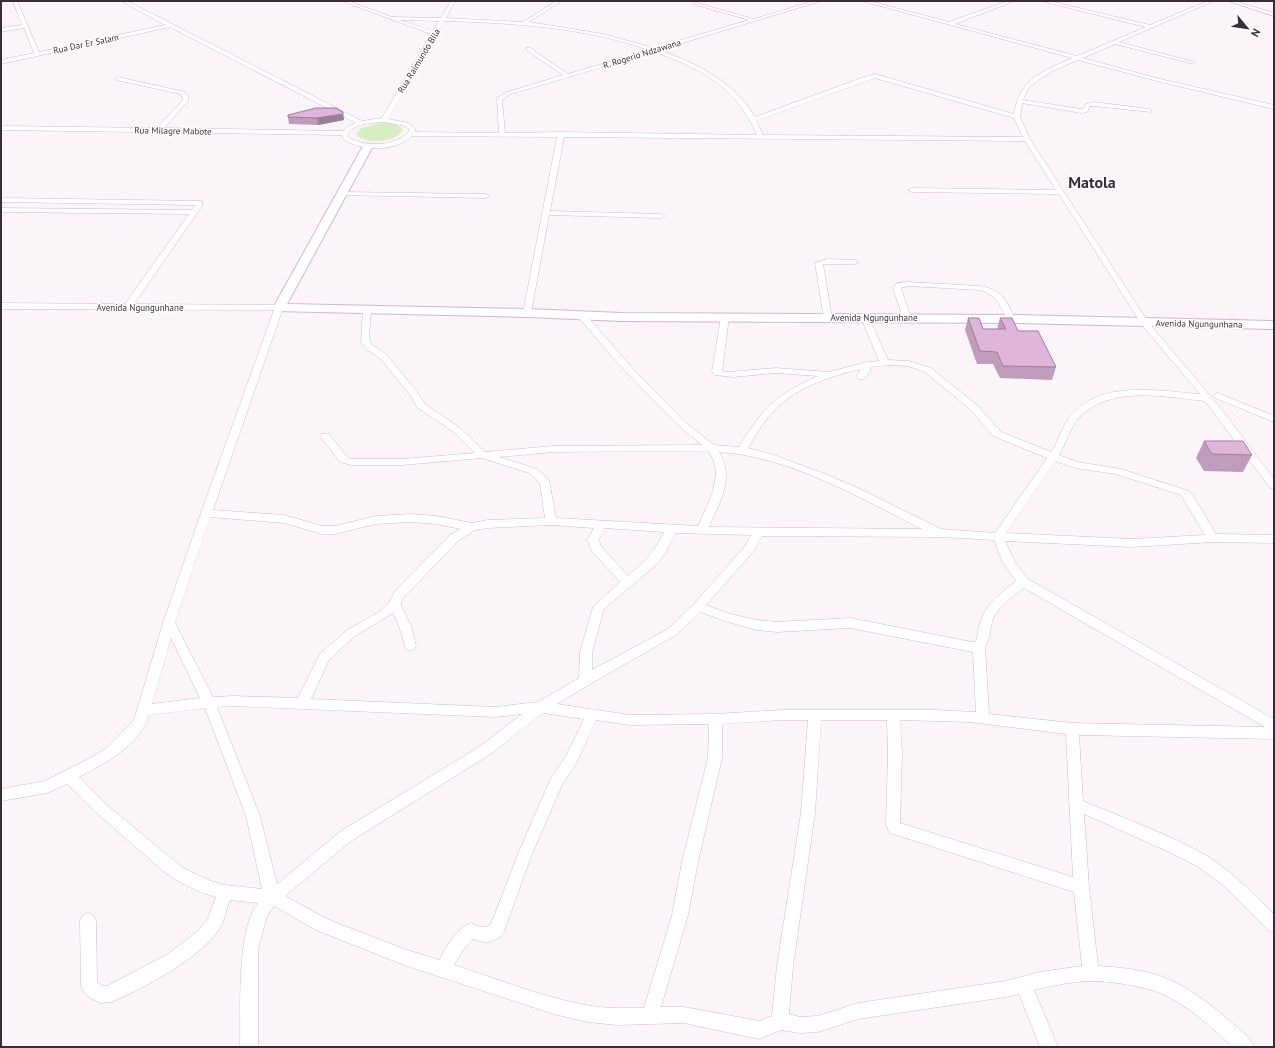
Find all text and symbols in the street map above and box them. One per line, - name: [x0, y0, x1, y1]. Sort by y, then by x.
- north arrow: [1227, 8, 1267, 48]
- text: N: [1248, 26, 1264, 39]
- street label: Rua Raimundo Bila: [395, 27, 442, 95]
- street label: Rua Dar Er Salam: [52, 31, 120, 56]
- street label: R. Rogerio Ndzawana: [602, 36, 682, 71]
- street label: Rua Milagre Mabote: [134, 124, 212, 137]
- district label: Matola: [1068, 172, 1116, 192]
- street label: Avenida Ngungunhane: [97, 302, 184, 313]
- street label: Avenida Ngungunhane: [831, 312, 918, 323]
- street label: Avenida Ngungunhana: [1155, 317, 1243, 330]

